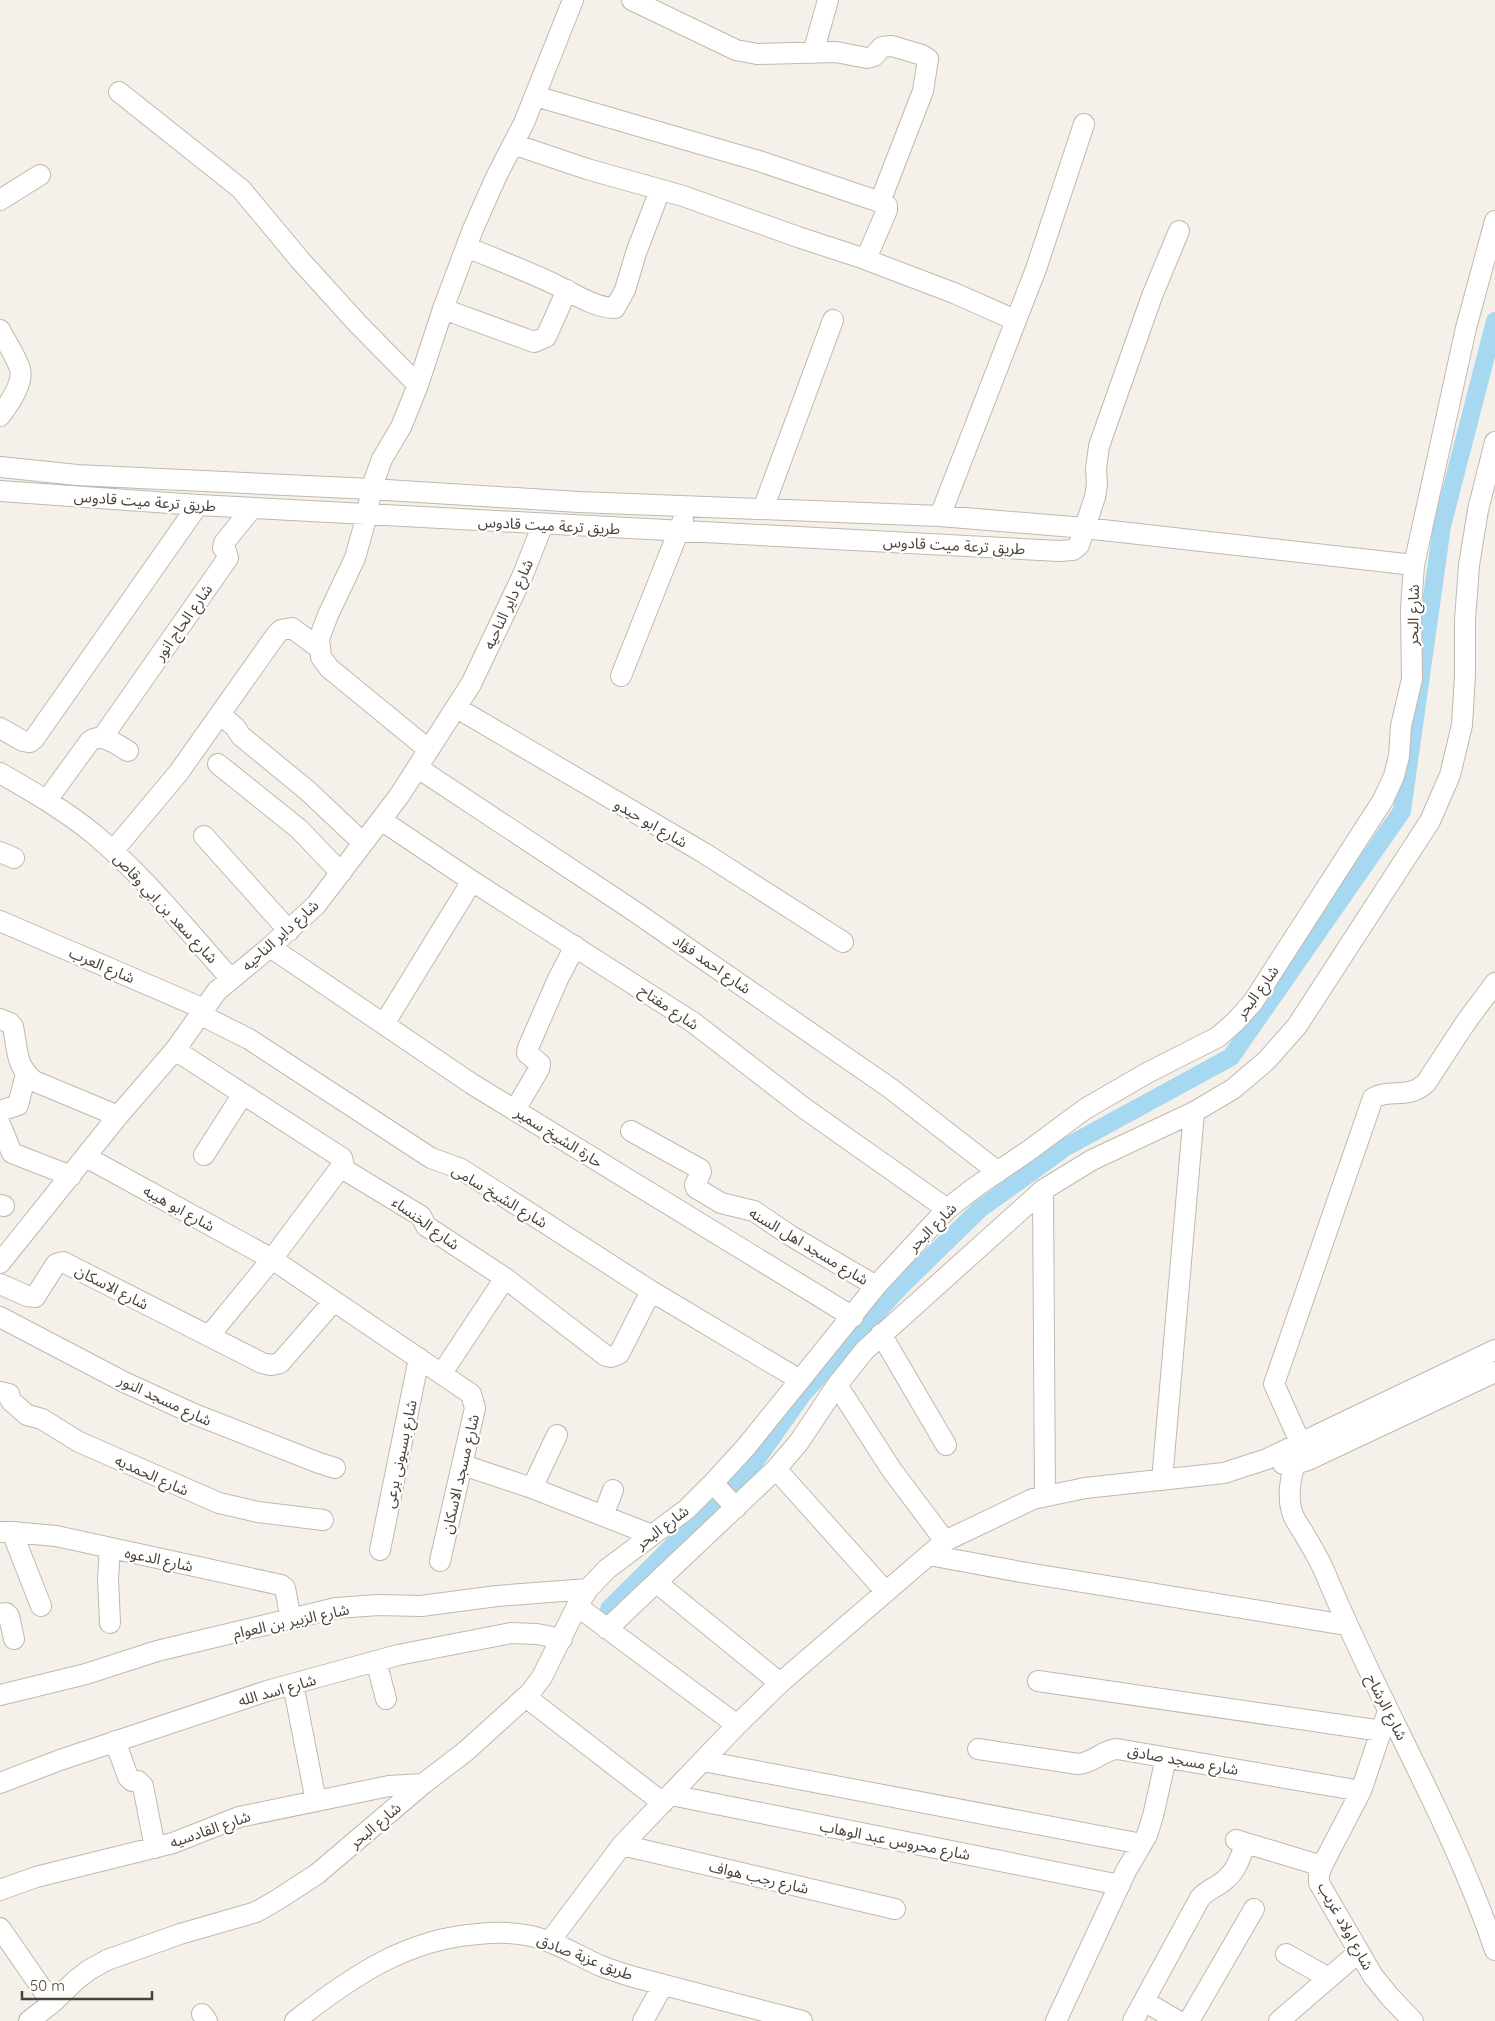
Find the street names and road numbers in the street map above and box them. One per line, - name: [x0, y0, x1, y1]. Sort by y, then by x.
- street label: طريق ترعة ميت قادوس: [73, 487, 217, 516]
- street label: طريق ترعة ميت قادوس: [477, 512, 621, 539]
- street label: طريق ترعة ميت قادوس: [882, 532, 1026, 559]
- street label: شارع داير الناحيه: [479, 556, 540, 653]
- street label: شارع الحاج انور: [149, 580, 219, 666]
- street label: شارع البحر: [1403, 584, 1426, 647]
- street label: شارع ابو حيدو: [610, 794, 691, 854]
- street label: شارع سعد بن ابي وقاص: [108, 849, 222, 969]
- street label: شارع داير الناحيه: [237, 895, 325, 977]
- street label: شارع احمد فؤاد: [668, 930, 755, 1000]
- street label: شارع العرب: [65, 943, 138, 990]
- street label: شارع البحر: [1231, 961, 1285, 1025]
- street label: شارع مفتاح: [634, 980, 703, 1037]
- street label: حارة الشيخ سمير: [509, 1102, 607, 1174]
- street label: شارع الشيخ سامى: [447, 1160, 551, 1235]
- street label: شارع ابو هيبه: [138, 1181, 218, 1238]
- street label: شارع الخنساء: [387, 1192, 464, 1256]
- street label: شارع البحر: [903, 1198, 963, 1258]
- street label: شارع مسجد اهل السنه: [745, 1203, 872, 1292]
- street label: شارع الاسكان: [71, 1260, 152, 1316]
- street label: شارع مسجد النور: [113, 1370, 215, 1433]
- street label: شارع بسيونى برعى: [379, 1398, 424, 1510]
- street label: شارع مسجد الاسكان: [437, 1412, 486, 1536]
- street label: شارع الحمديه: [111, 1450, 192, 1503]
- street label: شارع البحر: [631, 1501, 694, 1556]
- street label: شارع الدعوه: [122, 1542, 195, 1578]
- street label: شارع الزبير بن العوام: [231, 1599, 352, 1646]
- street label: شارع اسد الله: [236, 1670, 319, 1713]
- street label: شارع الرشاح: [1360, 1671, 1412, 1745]
- street label: شارع مسجد صادق: [1126, 1741, 1240, 1782]
- street label: شارع البحر: [345, 1798, 407, 1855]
- street label: شارع القادسيه: [167, 1806, 254, 1855]
- street label: شارع محروس عبد الوهاب: [818, 1816, 972, 1867]
- street label: شارع رجب هواف: [707, 1856, 811, 1901]
- street label: شارع اولاد غريب: [1311, 1879, 1378, 1975]
- street label: طريق عزبة صادق: [534, 1930, 636, 1985]

